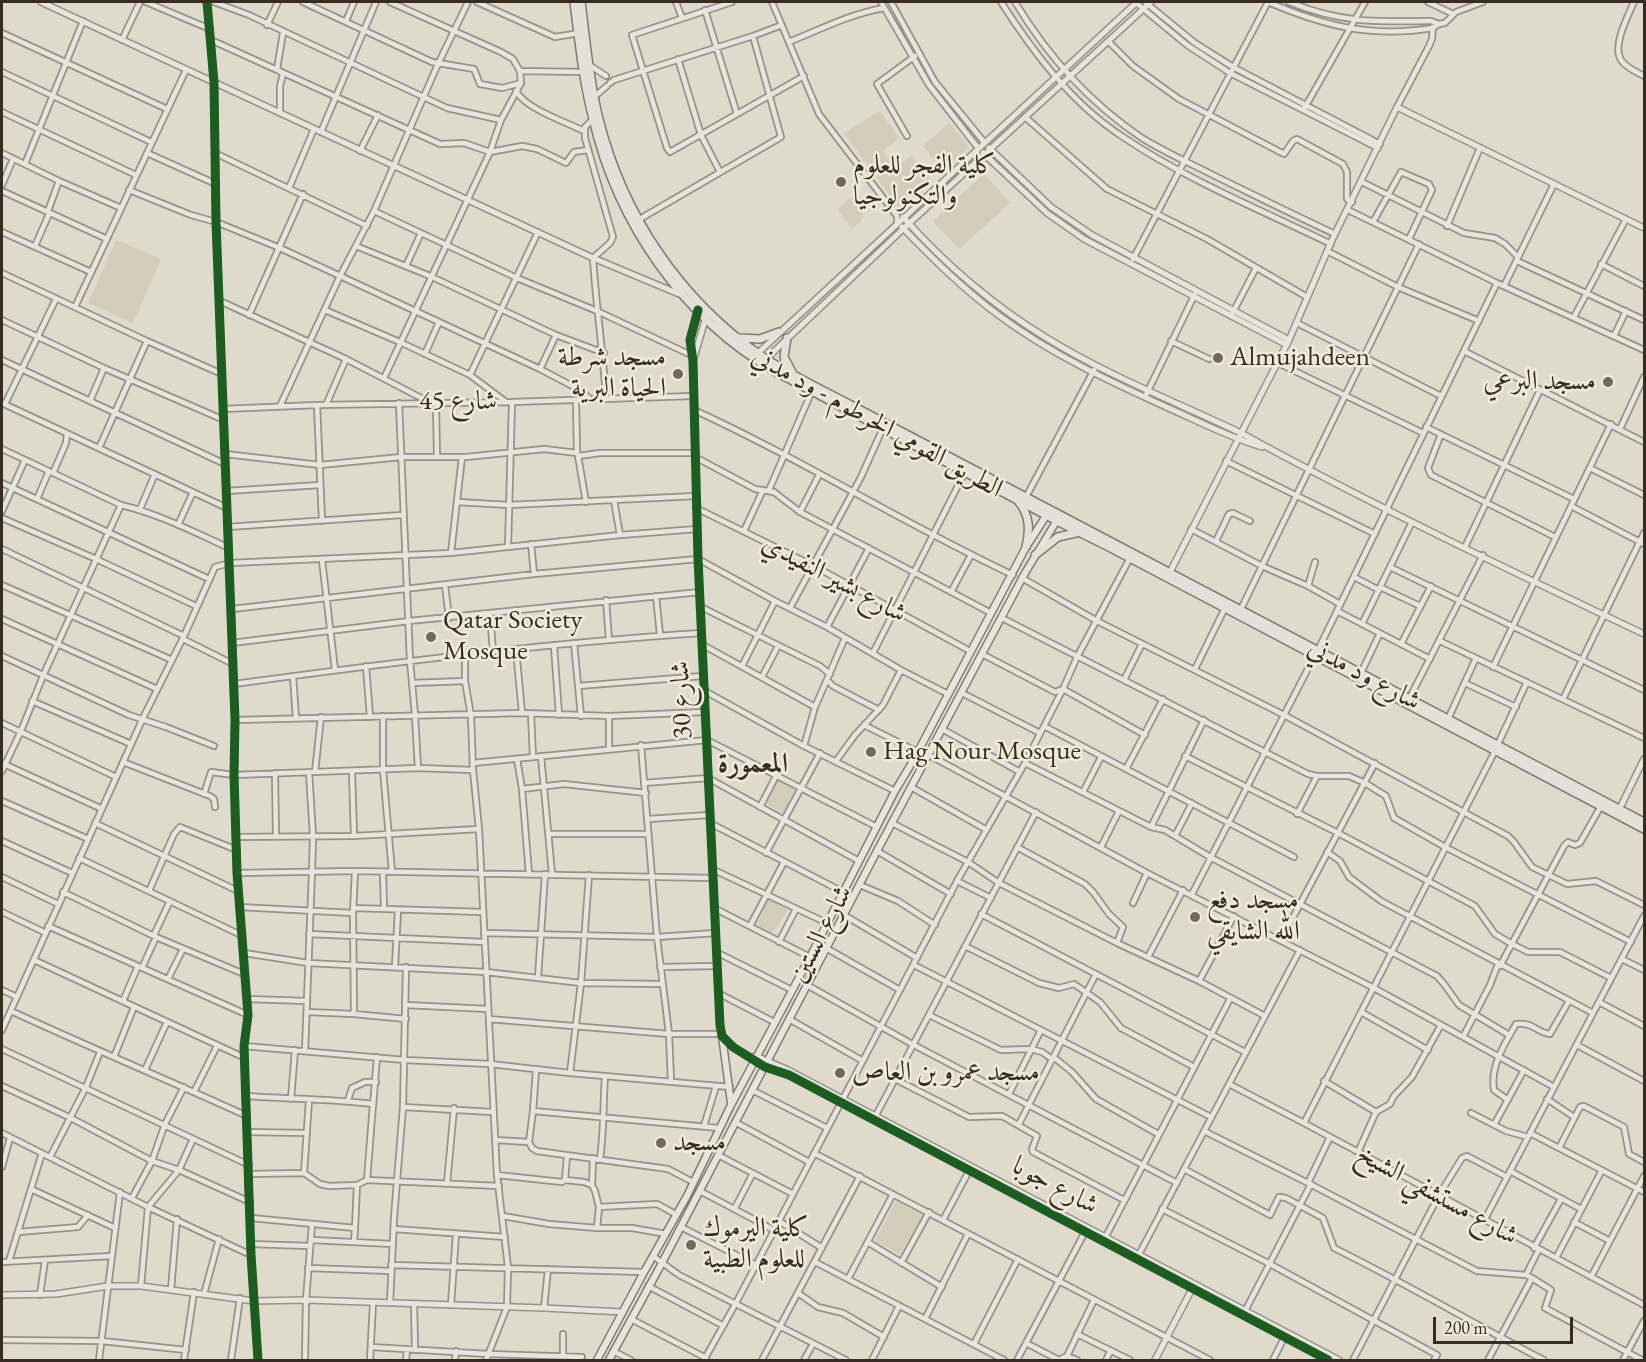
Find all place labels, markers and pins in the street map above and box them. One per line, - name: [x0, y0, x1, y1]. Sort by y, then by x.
- place label: كلية الفجر للعلوم والتكنولوجيا: [853, 150, 996, 213]
- marker: كلية الفجر للعلوم والتكنولوجيا: [834, 175, 848, 189]
- place label: مسجد شرطة الحياة البرية: [558, 342, 666, 405]
- place label: Almujahdeen: [1230, 342, 1370, 374]
- marker: Almujahdeen: [1211, 351, 1225, 365]
- place label: مسجد البرعي: [1483, 366, 1596, 398]
- marker: مسجد شرطة الحياة البرية: [671, 367, 685, 381]
- marker: مسجد البرعي: [1601, 375, 1615, 389]
- place label: Qatar Society Mosque: [443, 605, 582, 668]
- marker: Qatar Society Mosque: [424, 630, 438, 644]
- place label: Hag Nour Mosque: [883, 736, 1081, 768]
- marker: Hag Nour Mosque: [864, 745, 878, 759]
- place label: مسجد دفع الله الشايقي: [1207, 885, 1300, 948]
- marker: مسجد دفع الله الشايقي: [1188, 910, 1202, 924]
- place label: مسجد عمرو بن العاص: [852, 1057, 1040, 1089]
- marker: مسجد عمرو بن العاص: [833, 1066, 847, 1080]
- place label: مسجد: [673, 1127, 726, 1159]
- marker: مسجد: [654, 1136, 668, 1150]
- place label: كلية اليرموك للعلوم الطبية: [703, 1213, 809, 1276]
- marker: كلية اليرموك للعلوم الطبية: [684, 1238, 698, 1252]

